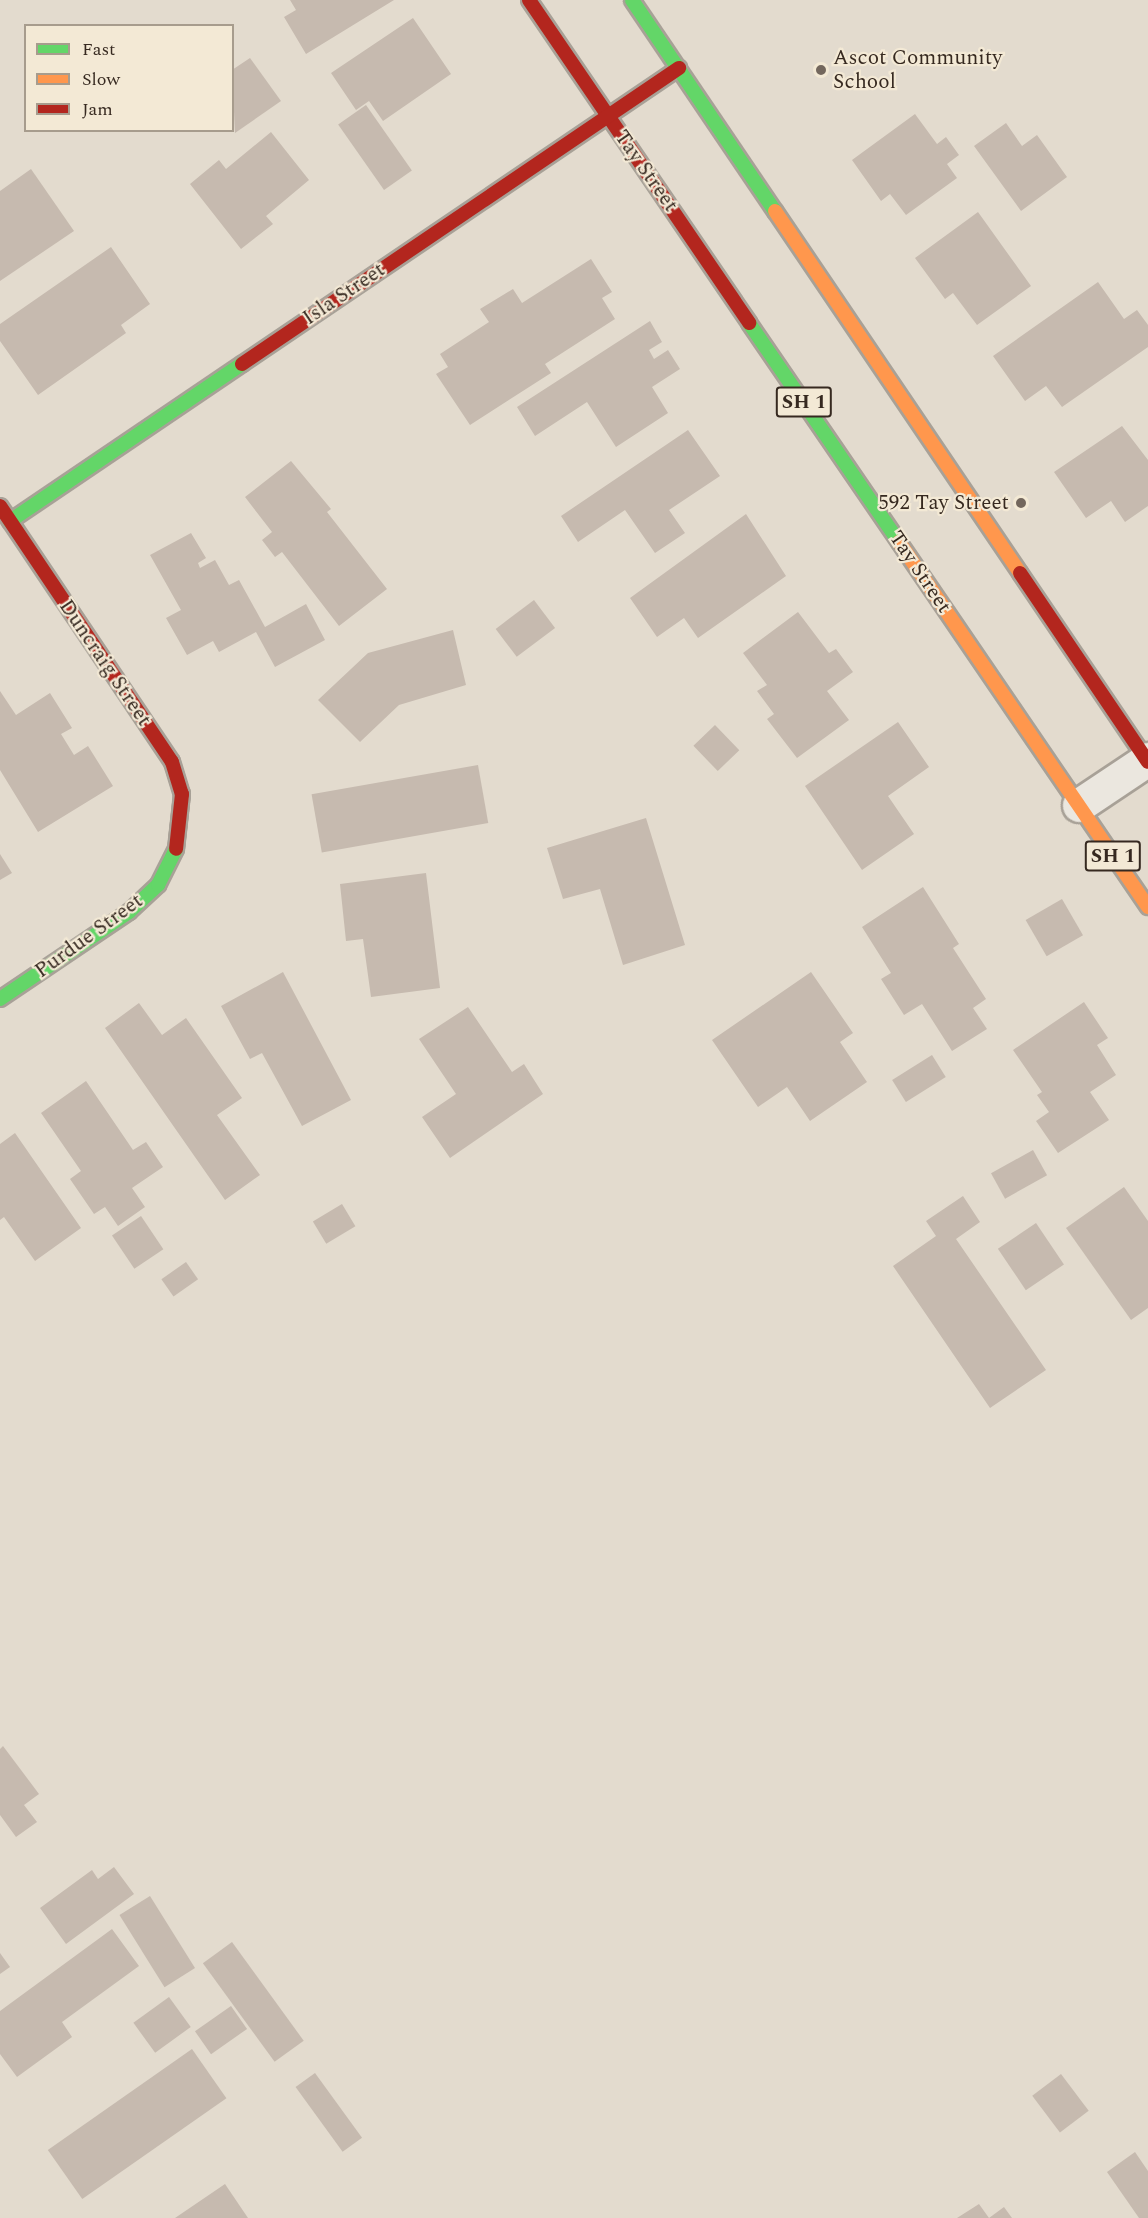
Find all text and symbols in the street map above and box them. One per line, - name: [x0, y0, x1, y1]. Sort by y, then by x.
- legend: [24, 24, 234, 132]
- text: Fast: [82, 36, 115, 63]
- place label: Ascot Community School: [833, 45, 1002, 95]
- marker: Ascot Community School: [814, 63, 828, 77]
- text: Slow: [82, 66, 120, 93]
- text: Jam: [82, 96, 113, 123]
- street label: Tay Street: [609, 125, 683, 217]
- street label: Isla Street: [298, 257, 390, 331]
- road number: SH 1: [776, 385, 832, 419]
- place label: 592 Tay Street: [878, 490, 1009, 516]
- marker: 592 Tay Street: [1014, 496, 1028, 510]
- street label: Tay Street: [883, 526, 957, 618]
- street label: Duncraig Street: [53, 595, 157, 731]
- road number: SH 1: [1084, 839, 1142, 873]
- street label: Purdue Street: [30, 888, 148, 984]

